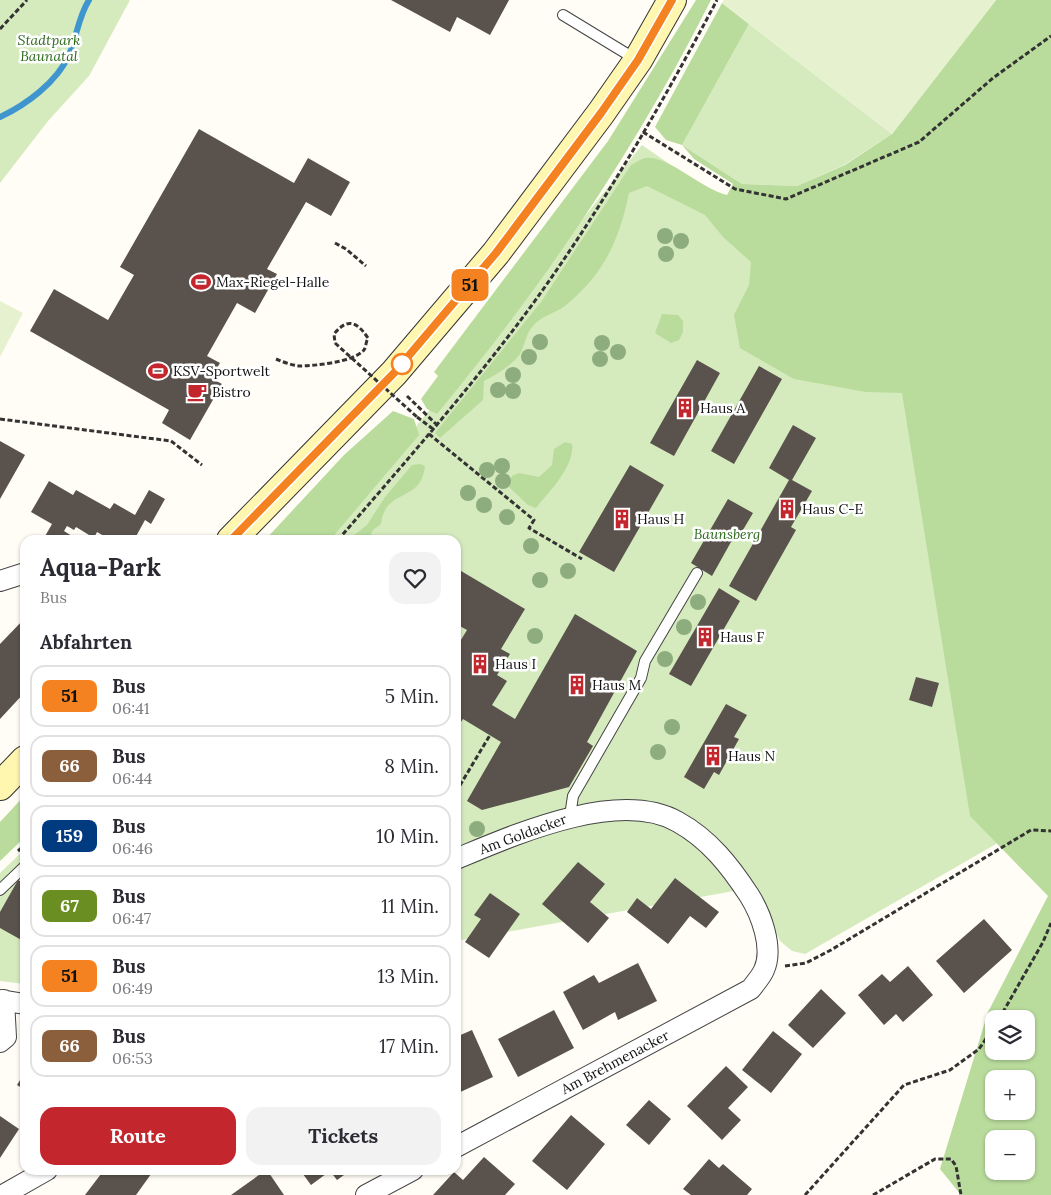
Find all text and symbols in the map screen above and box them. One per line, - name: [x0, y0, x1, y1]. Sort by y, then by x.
- park label: Stadtpark Baunatal: [18, 31, 80, 65]
- line badge: 51: [448, 269, 492, 301]
- sports icon: Max-Riegel-Halle: [190, 271, 212, 293]
- place label: Max-Riegel-Halle: [216, 273, 330, 291]
- text: 51: [461, 273, 479, 296]
- unlabelled marker: [391, 353, 413, 375]
- sports icon: KSV-Sportwelt: [147, 360, 169, 382]
- place label: KSV-Sportwelt: [173, 362, 271, 380]
- cafe icon: Bistro: [186, 381, 208, 403]
- place label: Bistro: [212, 383, 251, 401]
- building icon: Haus A: [674, 397, 696, 419]
- place label: Haus A: [700, 399, 745, 417]
- building icon: Haus C-E: [776, 498, 798, 520]
- place label: Haus C-E: [802, 500, 864, 518]
- building icon: Haus H: [611, 508, 633, 530]
- place label: Haus H: [637, 510, 684, 528]
- park label: Baunsberg: [694, 525, 760, 543]
- text: Aqua-Park: [40, 552, 161, 583]
- button: heart: [389, 552, 441, 604]
- text: Bus: [40, 587, 67, 607]
- building icon: Haus F: [694, 626, 716, 648]
- place label: Haus F: [720, 628, 764, 646]
- text: Abfahrten: [40, 630, 132, 654]
- building icon: Haus I: [469, 653, 491, 675]
- place label: Haus I: [495, 655, 536, 673]
- text: Bus: [112, 674, 145, 698]
- building icon: Haus M: [566, 674, 588, 696]
- place label: Haus M: [592, 676, 641, 694]
- text: 51: [61, 684, 78, 707]
- text: 5 Min.: [385, 684, 439, 708]
- text: 06:41: [112, 698, 150, 718]
- text: Bus: [112, 744, 145, 768]
- building icon: Haus N: [702, 745, 724, 767]
- place label: Haus N: [728, 747, 775, 765]
- text: 66: [59, 754, 80, 777]
- text: 8 Min.: [384, 754, 439, 778]
- text: 06:44: [112, 768, 153, 788]
- street label: Am Goldacker: [476, 810, 569, 858]
- text: Bus: [112, 814, 145, 838]
- text: 159: [56, 824, 83, 847]
- text: 10 Min.: [376, 824, 439, 848]
- text: 06:46: [112, 838, 153, 858]
- text: Bus: [112, 884, 145, 908]
- text: 67: [60, 894, 79, 917]
- text: 11 Min.: [381, 894, 439, 918]
- text: 06:47: [112, 908, 151, 928]
- text: Bus: [112, 954, 145, 978]
- text: 51: [61, 964, 78, 987]
- text: 13 Min.: [378, 964, 439, 988]
- text: 06:49: [112, 978, 153, 998]
- map controls: [985, 1010, 1035, 1180]
- button: layers: [985, 1010, 1035, 1060]
- text: Bus: [112, 1024, 145, 1048]
- street label: Am Brehmenacker: [557, 1026, 672, 1099]
- text: 66: [59, 1034, 80, 1057]
- text: 17 Min.: [379, 1034, 439, 1058]
- text: 06:53: [112, 1048, 153, 1068]
- button: +: [985, 1070, 1035, 1120]
- button: Route: [40, 1107, 236, 1165]
- button: Tickets: [246, 1107, 441, 1165]
- button: −: [985, 1130, 1035, 1180]

